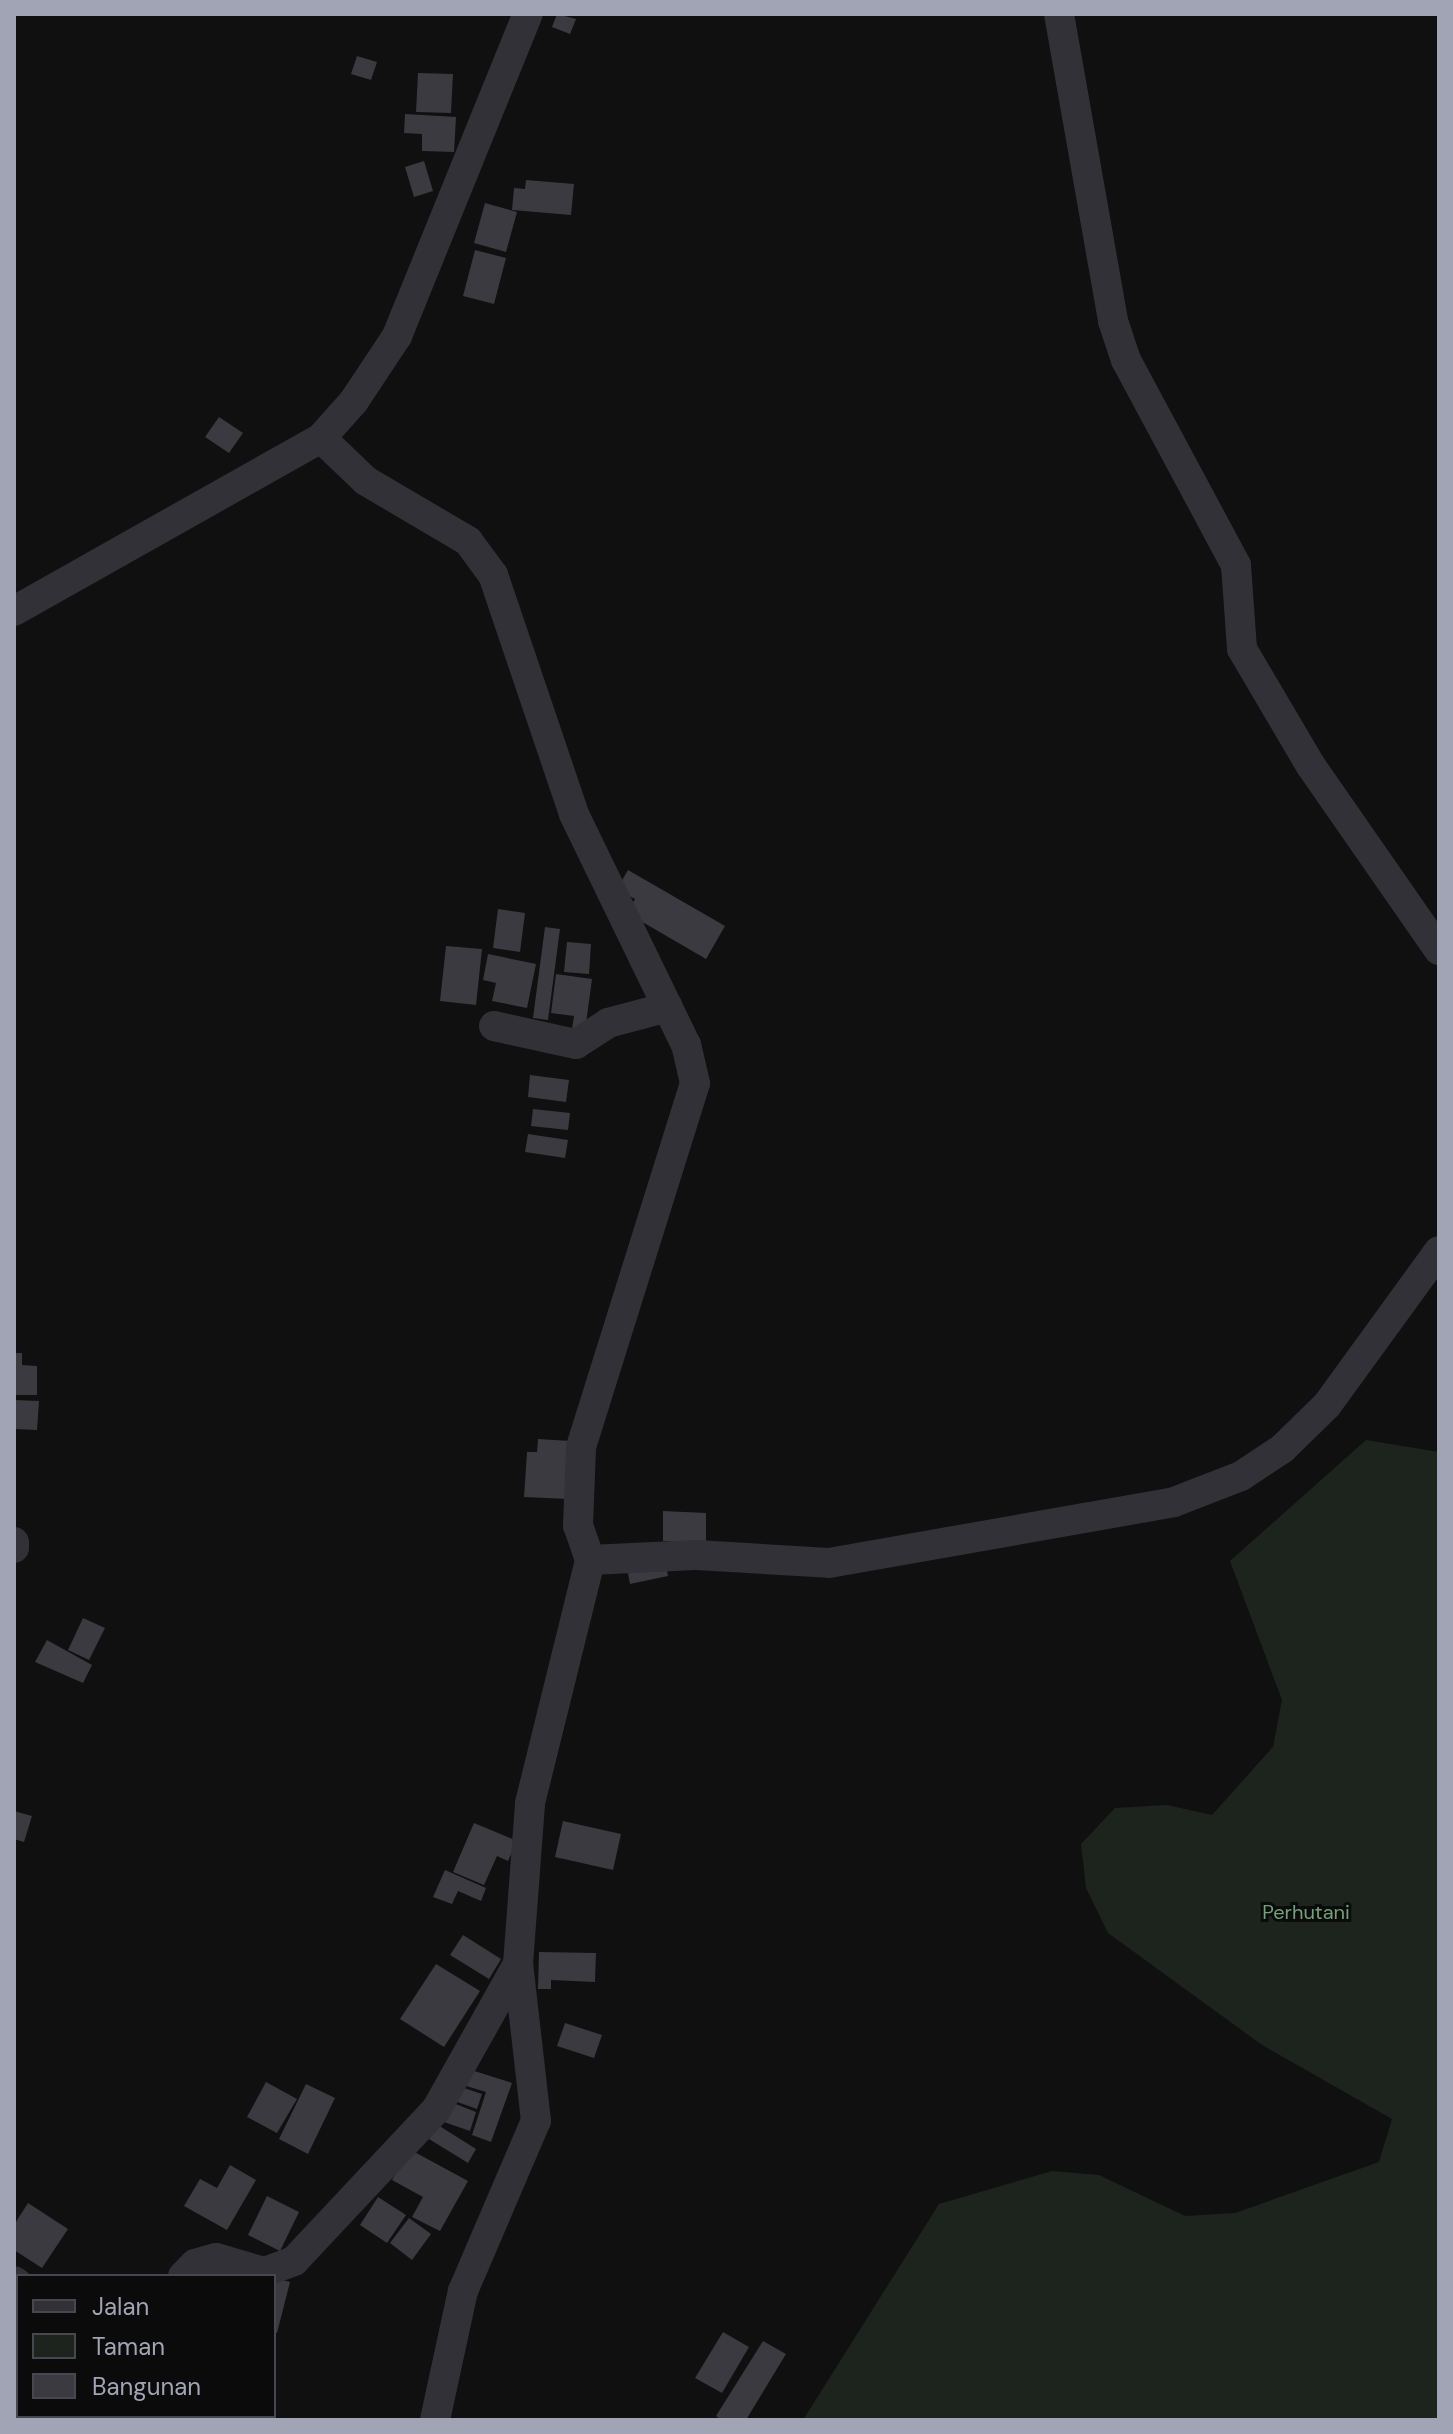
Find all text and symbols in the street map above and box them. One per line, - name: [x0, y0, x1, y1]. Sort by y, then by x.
- park label: Perhutani: [1262, 1900, 1350, 1924]
- legend: [16, 2274, 276, 2418]
- text: Jalan: [92, 2291, 149, 2322]
- text: Taman: [92, 2331, 165, 2362]
- text: Bangunan: [92, 2371, 201, 2402]

